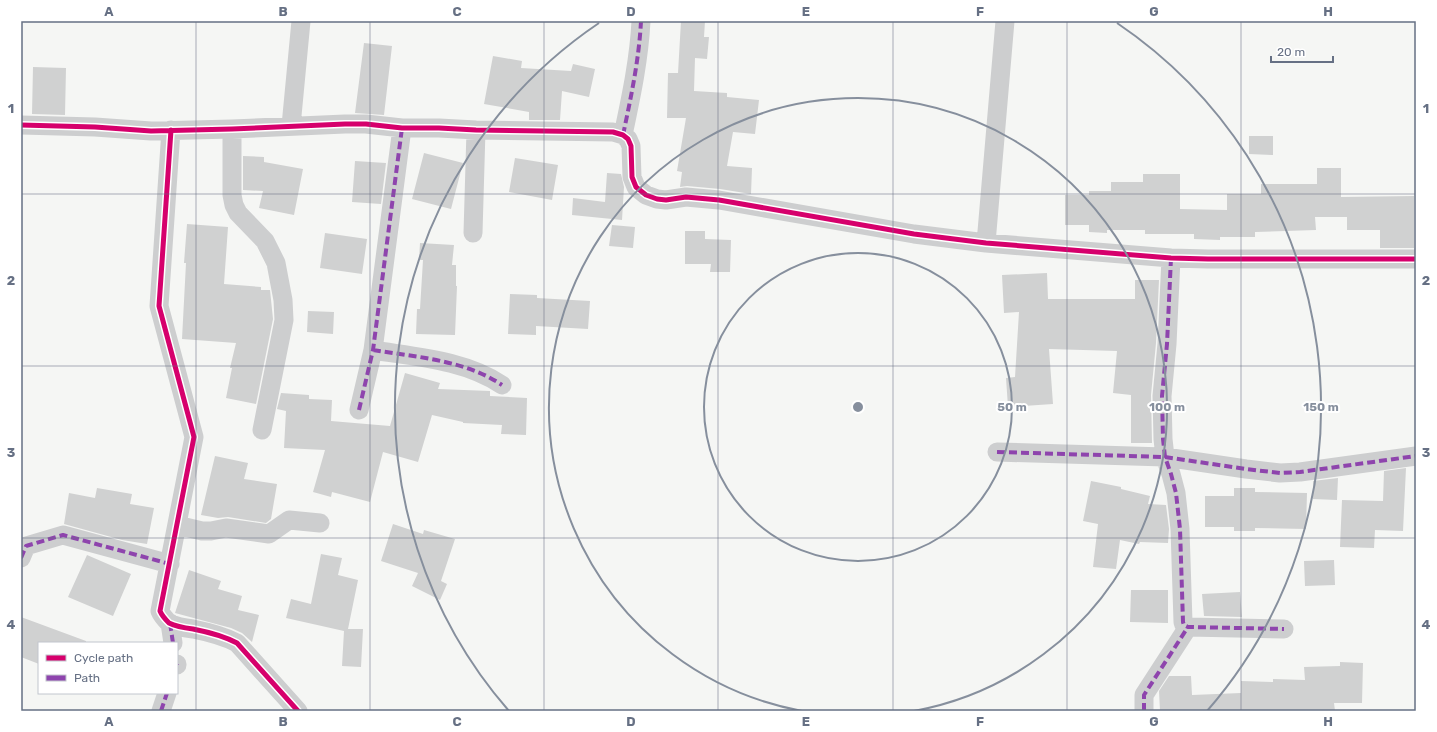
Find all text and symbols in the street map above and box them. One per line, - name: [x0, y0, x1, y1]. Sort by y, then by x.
- text: A: [104, 4, 114, 19]
- text: B: [278, 4, 288, 19]
- text: C: [452, 4, 462, 19]
- text: D: [626, 4, 636, 19]
- text: E: [802, 4, 810, 19]
- text: F: [976, 4, 984, 19]
- text: G: [1149, 4, 1159, 19]
- text: H: [1323, 4, 1333, 19]
- scale bar: [1271, 38, 1333, 64]
- text: 20 m: [1277, 45, 1305, 59]
- text: 1: [8, 101, 14, 116]
- text: 1: [1423, 101, 1429, 116]
- text: 2: [7, 273, 15, 288]
- text: 2: [1422, 273, 1430, 288]
- centre of rings: [851, 400, 865, 414]
- text: 50 m: [997, 400, 1027, 414]
- text: 100 m: [1149, 400, 1185, 414]
- text: 150 m: [1303, 400, 1339, 414]
- text: 3: [7, 445, 16, 460]
- text: 3: [1422, 445, 1431, 460]
- text: 4: [7, 617, 16, 632]
- text: 4: [1422, 617, 1431, 632]
- legend: [38, 642, 178, 694]
- text: Cycle path: [74, 651, 133, 665]
- text: Path: [74, 671, 100, 685]
- text: A: [104, 714, 114, 729]
- text: B: [278, 714, 288, 729]
- text: C: [452, 714, 462, 729]
- text: D: [626, 714, 636, 729]
- text: E: [802, 714, 810, 729]
- text: F: [976, 714, 984, 729]
- text: G: [1149, 714, 1159, 729]
- text: H: [1323, 714, 1333, 729]

